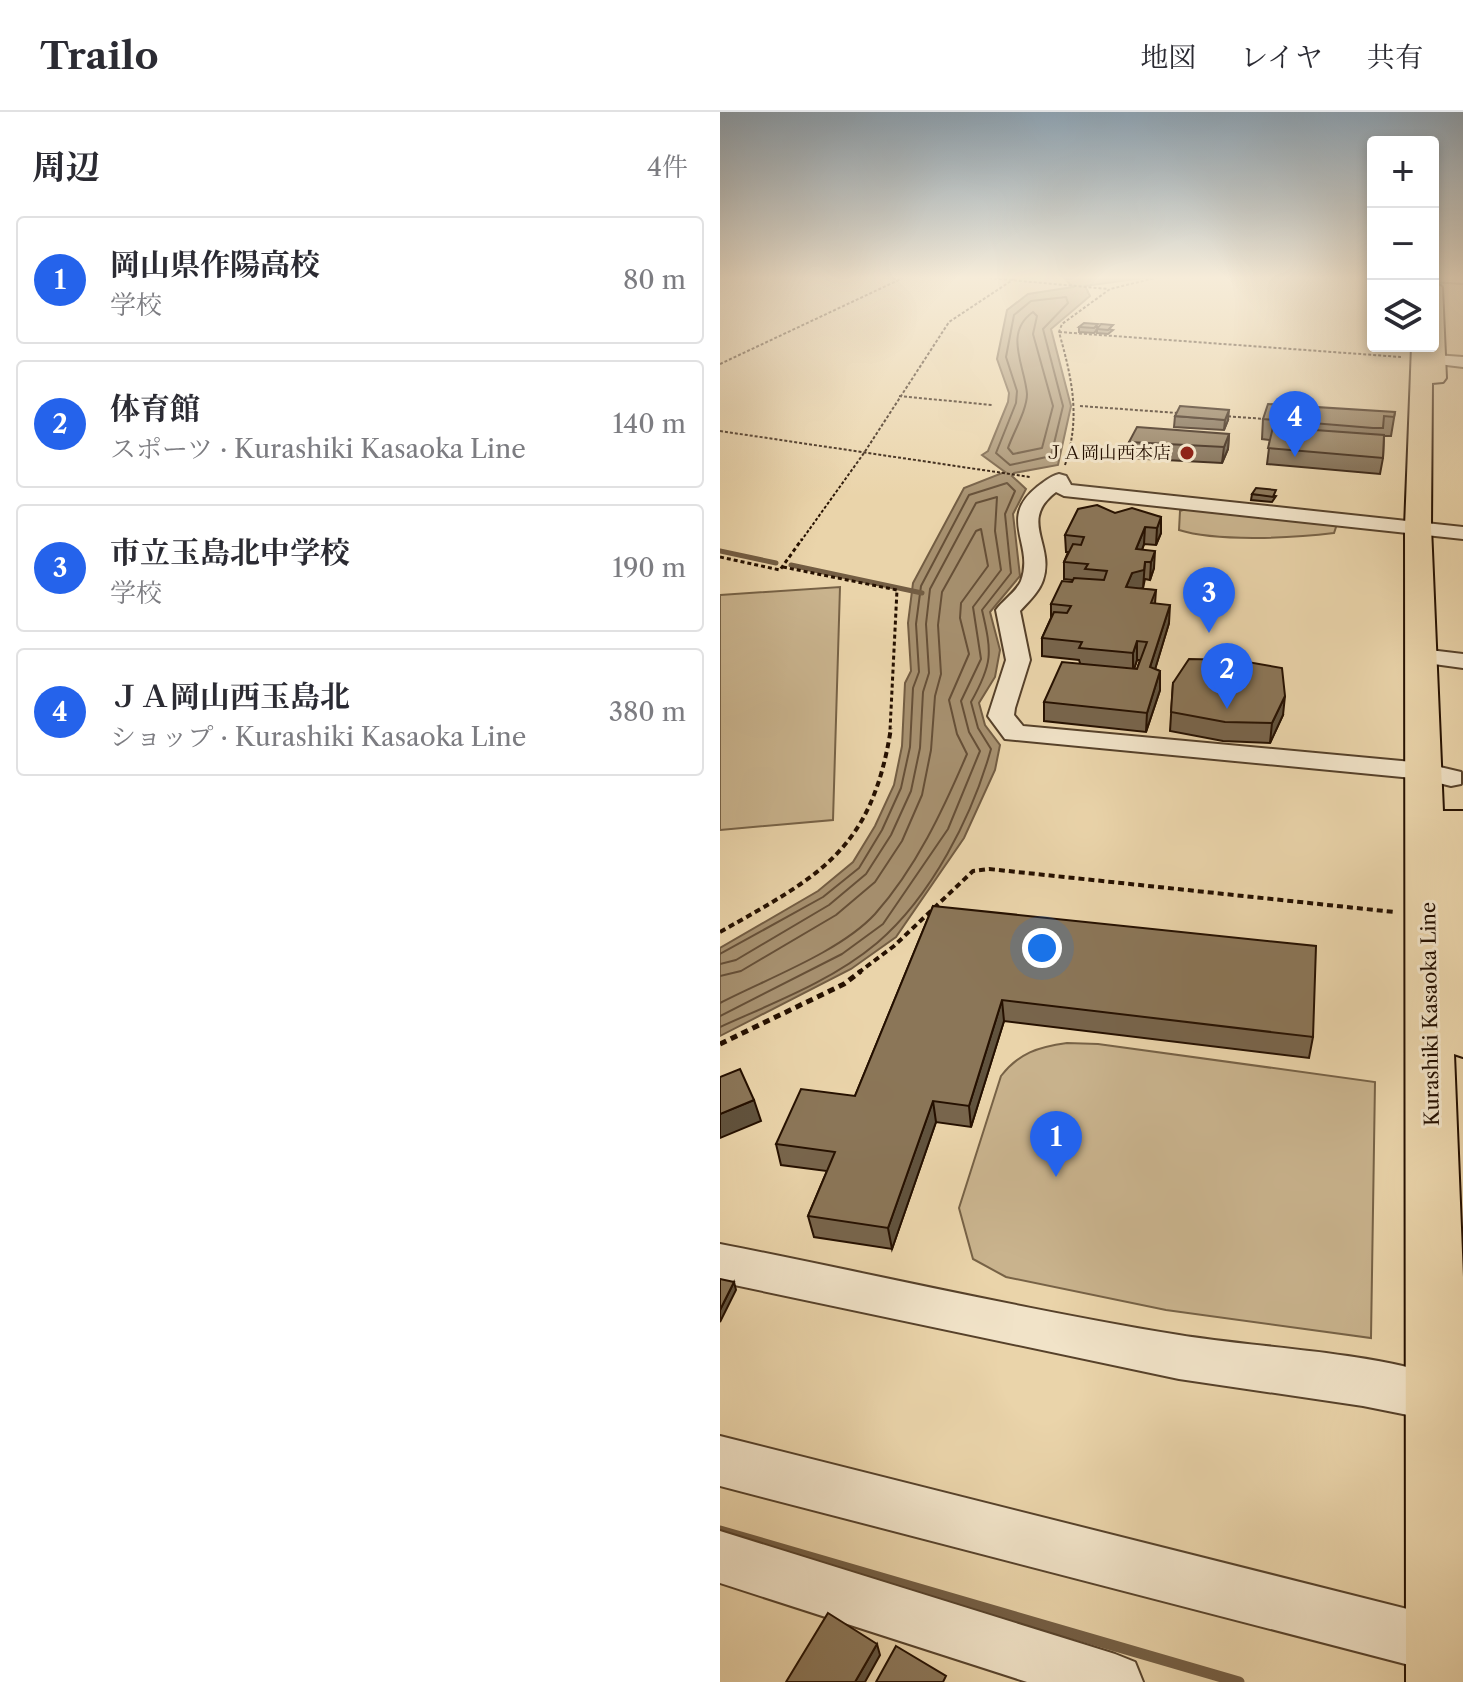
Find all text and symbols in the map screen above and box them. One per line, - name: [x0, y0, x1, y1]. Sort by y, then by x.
- text: Trailo: [40, 32, 159, 79]
- text: 地図: [1140, 40, 1196, 74]
- text: レイヤ: [1240, 40, 1323, 74]
- text: 共有: [1367, 40, 1423, 74]
- map controls: [1367, 136, 1439, 352]
- button: +: [1367, 136, 1439, 208]
- text: 周辺: [32, 146, 100, 188]
- text: 4件: [647, 151, 688, 183]
- button: −: [1367, 208, 1439, 280]
- text: 岡山県作陽高校: [110, 246, 320, 283]
- text: 1: [54, 264, 66, 296]
- text: 80 m: [623, 264, 686, 296]
- button: layers: [1367, 280, 1439, 352]
- text: 学校: [110, 289, 162, 321]
- text: 体育館: [110, 390, 200, 427]
- pin: 4: [1269, 391, 1321, 457]
- text: 2: [52, 408, 68, 440]
- text: 140 m: [612, 408, 686, 440]
- text: スポーツ · Kurashiki Kasaoka Line: [110, 433, 526, 465]
- place label: ＪＡ岡山西本店: [1045, 442, 1171, 464]
- marker: ＪＡ岡山西本店: [1178, 444, 1196, 462]
- text: 市立玉島北中学校: [110, 534, 350, 571]
- text: 3: [53, 552, 67, 584]
- text: 190 m: [612, 552, 686, 584]
- pin: 3: [1183, 567, 1235, 633]
- text: 学校: [110, 577, 162, 609]
- pin: 2: [1201, 643, 1253, 709]
- text: ＪＡ岡山西玉島北: [110, 678, 350, 715]
- text: 4: [52, 696, 68, 728]
- text: 380 m: [609, 696, 686, 728]
- text: ショップ · Kurashiki Kasaoka Line: [110, 721, 526, 753]
- street label: Kurashiki Kasaoka Line: [1416, 902, 1444, 1126]
- your location: [1022, 928, 1062, 968]
- pin: 1: [1030, 1111, 1082, 1177]

